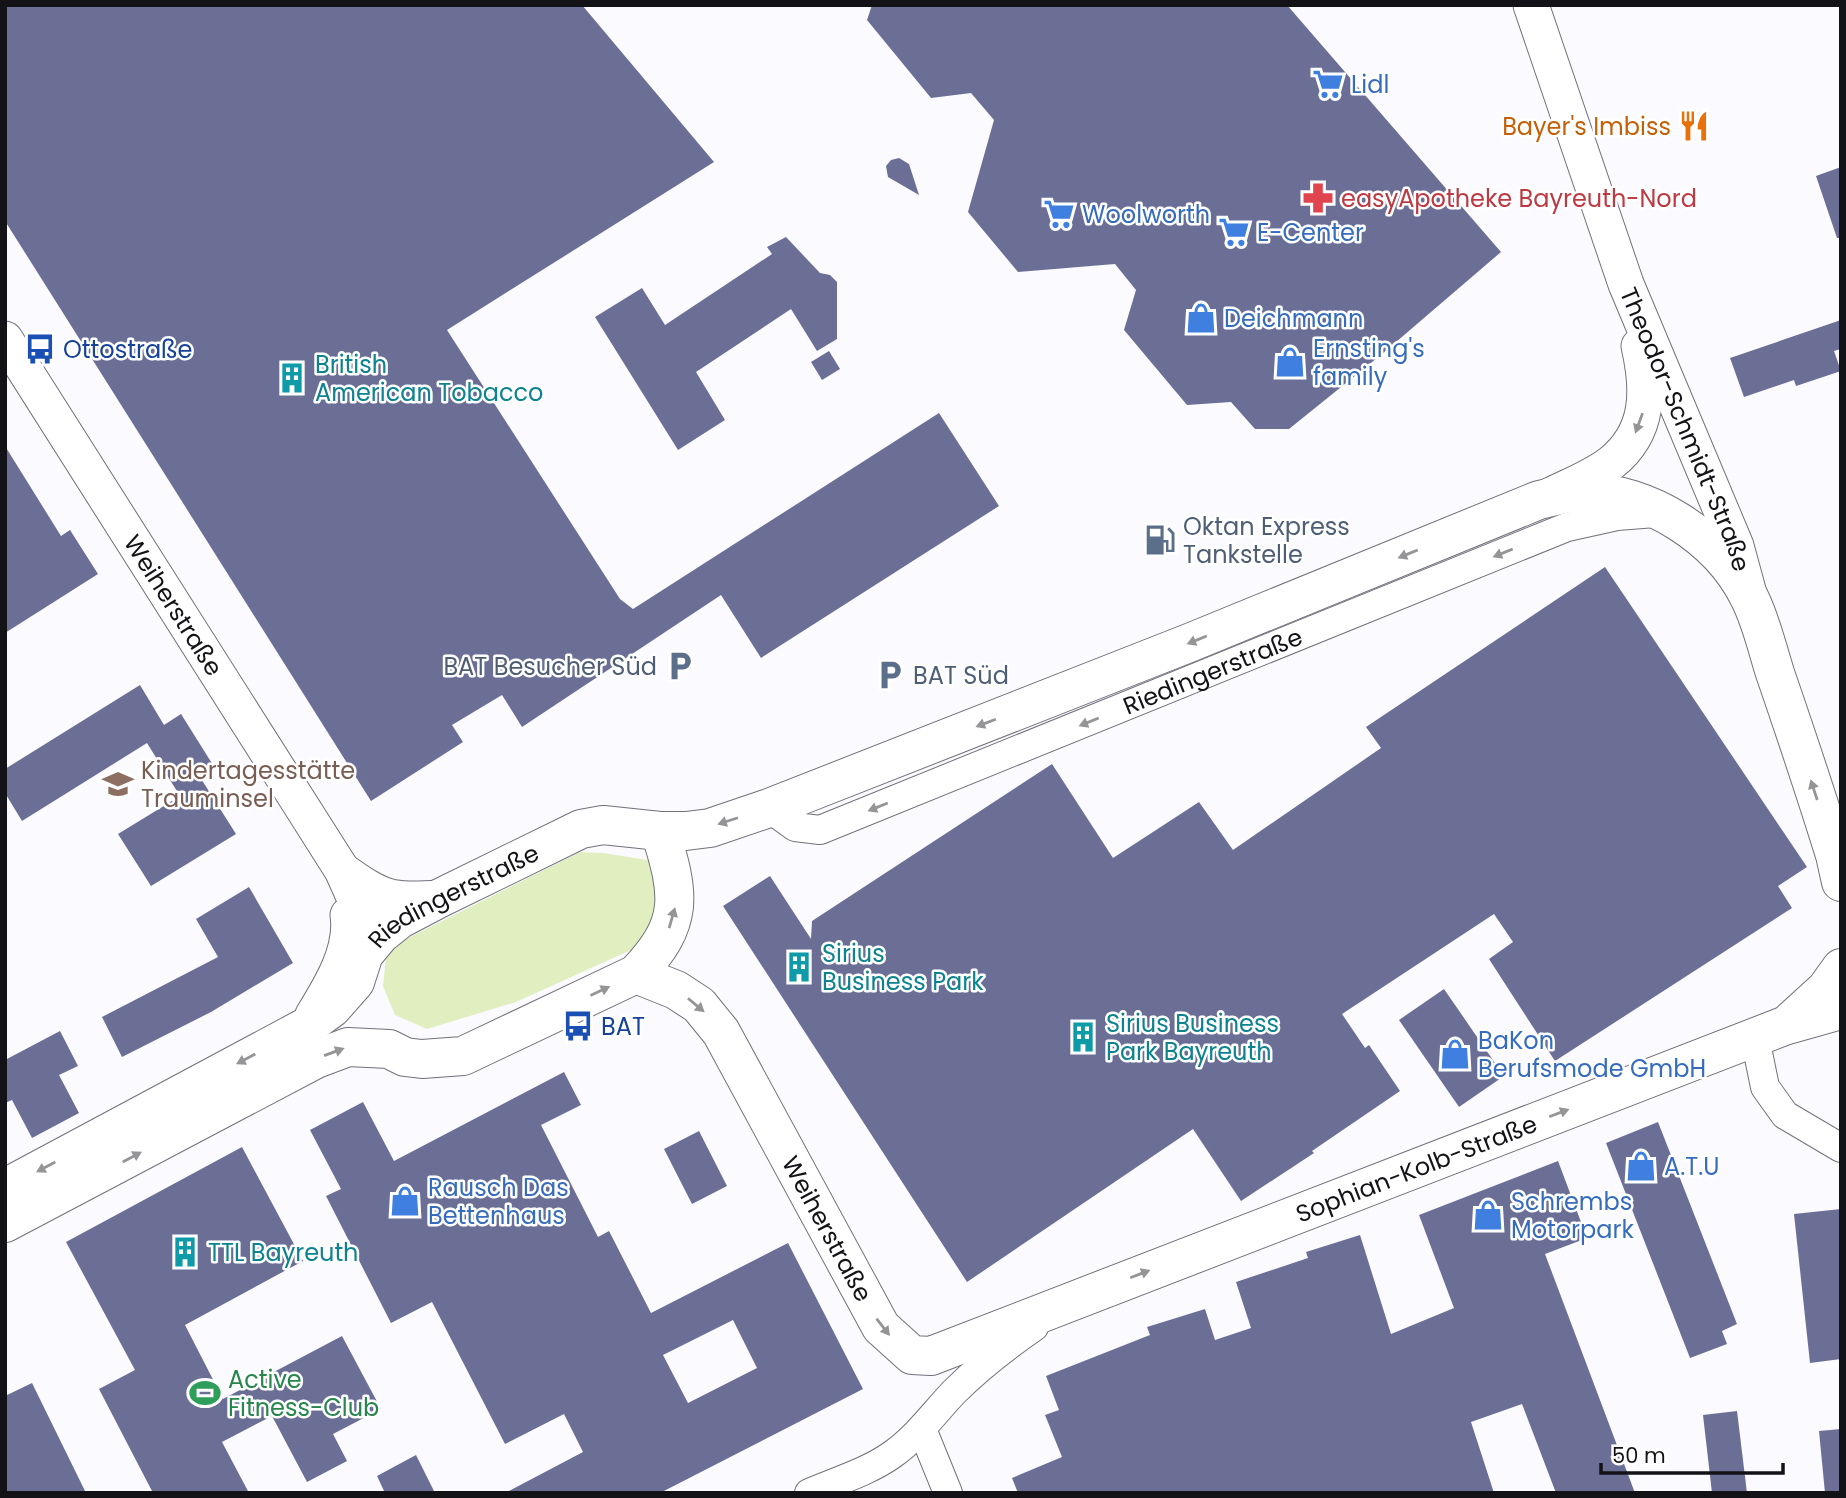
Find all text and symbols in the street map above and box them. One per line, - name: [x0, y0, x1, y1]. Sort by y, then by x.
- supermarket icon: Lidl: [1311, 67, 1345, 101]
- place label: Lidl: [1351, 68, 1389, 101]
- restaurant icon: Bayer's Imbiss: [1677, 109, 1711, 143]
- place label: Bayer's Imbiss: [1502, 110, 1671, 143]
- pharmacy icon: easyApotheke Bayreuth-Nord: [1301, 181, 1335, 215]
- place label: easyApotheke Bayreuth-Nord: [1341, 182, 1697, 215]
- supermarket icon: Woolworth: [1042, 197, 1076, 231]
- place label: Woolworth: [1082, 198, 1210, 231]
- supermarket icon: E-Center: [1217, 215, 1251, 249]
- place label: E-Center: [1257, 216, 1364, 249]
- street label: Theodor-Schmidt-Straße: [1613, 282, 1759, 575]
- shop icon: Deichmann: [1184, 301, 1218, 335]
- place label: Deichmann: [1224, 302, 1363, 335]
- bus stop icon: Ottostraße: [23, 332, 57, 366]
- place label: Ernsting's family: [1313, 332, 1425, 393]
- place label: Ottostraße: [63, 333, 192, 366]
- shop icon: Ernsting's family: [1273, 345, 1307, 379]
- place label: British American Tobacco: [315, 348, 543, 409]
- building icon: British American Tobacco: [275, 361, 309, 395]
- one-way arrow: [1633, 412, 1644, 433]
- place label: Oktan Express Tankstelle: [1183, 510, 1350, 571]
- fuel station icon: Oktan Express Tankstelle: [1143, 523, 1177, 557]
- street label: Weiherstraße: [117, 528, 231, 682]
- one-way arrow: [1493, 548, 1514, 559]
- one-way arrow: [1398, 549, 1419, 560]
- street label: Riedingerstraße: [1118, 620, 1307, 722]
- one-way arrow: [1187, 634, 1208, 645]
- parking icon: BAT Besucher Süd: [663, 649, 697, 683]
- place label: BAT Besucher Süd: [443, 650, 657, 683]
- parking icon: BAT Süd: [873, 658, 907, 692]
- place label: BAT Süd: [913, 659, 1009, 692]
- one-way arrow: [1078, 717, 1099, 728]
- one-way arrow: [975, 718, 996, 729]
- place label: Kindertagesstätte Trauminsel: [141, 754, 355, 815]
- school or university icon: Kindertagesstätte Trauminsel: [101, 767, 135, 801]
- one-way arrow: [1809, 780, 1819, 801]
- one-way arrow: [867, 802, 888, 813]
- one-way arrow: [718, 817, 739, 827]
- street label: Riedingerstraße: [360, 836, 544, 955]
- one-way arrow: [667, 907, 677, 928]
- place label: Sirius Business Park: [822, 937, 984, 998]
- building icon: Sirius Business Park: [782, 950, 816, 984]
- one-way arrow: [590, 985, 610, 997]
- one-way arrow: [687, 997, 705, 1012]
- place label: Sirius Business Park Bayreuth: [1106, 1007, 1279, 1068]
- bus stop icon: BAT: [561, 1009, 595, 1043]
- place label: BAT: [601, 1010, 645, 1043]
- building icon: Sirius Business Park Bayreuth: [1066, 1020, 1100, 1054]
- place label: BaKon Berufsmode GmbH: [1478, 1024, 1706, 1085]
- shop icon: BaKon Berufsmode GmbH: [1438, 1037, 1472, 1071]
- one-way arrow: [323, 1046, 344, 1057]
- one-way arrow: [236, 1053, 256, 1065]
- street label: Sophian-Kolb-Straße: [1291, 1107, 1542, 1230]
- one-way arrow: [1548, 1108, 1569, 1119]
- shop icon: A.T.U: [1624, 1149, 1658, 1183]
- street label: Weiherstraße: [775, 1150, 881, 1307]
- place label: A.T.U: [1664, 1150, 1719, 1183]
- one-way arrow: [122, 1151, 142, 1163]
- one-way arrow: [35, 1160, 55, 1172]
- place label: Rausch Das Bettenhaus: [428, 1171, 569, 1232]
- shop icon: Rausch Das Bettenhaus: [388, 1184, 422, 1218]
- place label: Schrembs Motorpark: [1511, 1185, 1634, 1246]
- shop icon: Schrembs Motorpark: [1471, 1198, 1505, 1232]
- building icon: TTL Bayreuth: [168, 1235, 202, 1269]
- place label: TTL Bayreuth: [208, 1236, 358, 1269]
- one-way arrow: [1130, 1268, 1151, 1279]
- one-way arrow: [876, 1318, 890, 1337]
- place label: Active Fitness-Club: [228, 1363, 379, 1424]
- sports icon: Active Fitness-Club: [188, 1376, 222, 1410]
- scale bar: [1601, 1432, 1783, 1476]
- text: 50 m: [1612, 1441, 1666, 1470]

